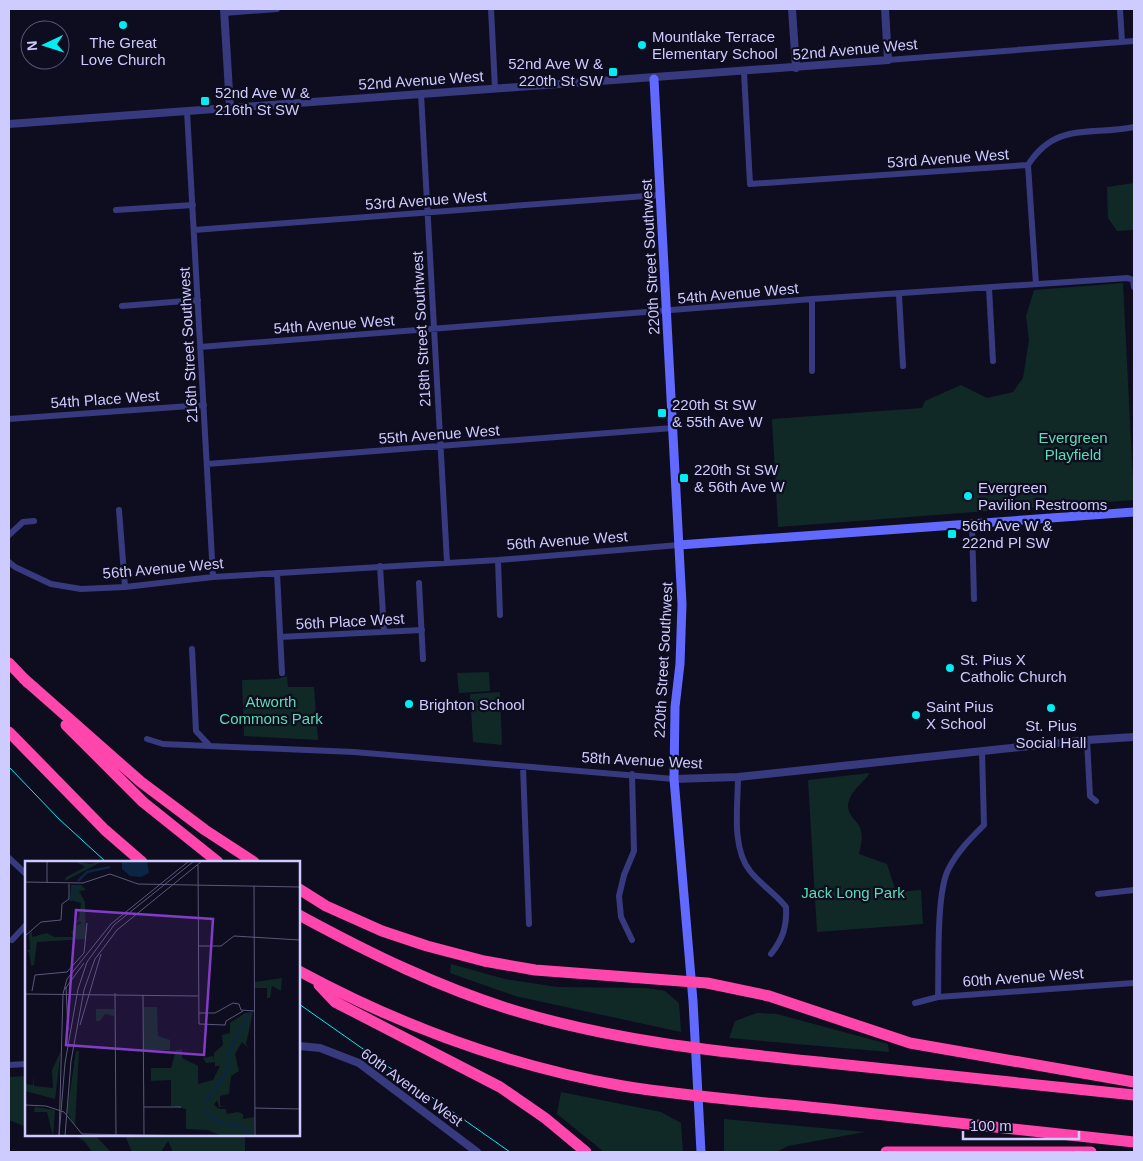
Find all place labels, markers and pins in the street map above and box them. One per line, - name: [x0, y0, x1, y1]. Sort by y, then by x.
- marker: The Great Love Church: [117, 19, 129, 31]
- place label: Mountlake Terrace Elementary School: [652, 28, 778, 62]
- place label: The Great Love Church: [80, 34, 166, 68]
- marker: Mountlake Terrace Elementary School: [636, 39, 648, 51]
- place label: 52nd Ave W & 220th St SW: [508, 55, 604, 89]
- marker: 52nd Ave W & 220th St SW: [607, 66, 619, 78]
- place label: 52nd Ave W & 216th St SW: [215, 84, 310, 118]
- marker: 52nd Ave W & 216th St SW: [199, 95, 211, 107]
- place label: 220th St SW & 55th Ave W: [672, 396, 763, 430]
- marker: 220th St SW & 55th Ave W: [656, 407, 668, 419]
- place label: 220th St SW & 56th Ave W: [694, 461, 785, 495]
- marker: 220th St SW & 56th Ave W: [678, 472, 690, 484]
- place label: Evergreen Pavilion Restrooms: [978, 479, 1107, 513]
- marker: Evergreen Pavilion Restrooms: [962, 490, 974, 502]
- place label: 56th Ave W & 222nd Pl SW: [962, 517, 1053, 551]
- marker: 56th Ave W & 222nd Pl SW: [946, 528, 958, 540]
- place label: St. Pius X Catholic Church: [960, 651, 1067, 685]
- marker: St. Pius X Catholic Church: [944, 662, 956, 674]
- place label: Brighton School: [419, 696, 525, 713]
- marker: Brighton School: [403, 698, 415, 710]
- place label: Saint Pius X School: [926, 698, 994, 732]
- marker: St. Pius Social Hall: [1045, 702, 1057, 714]
- marker: Saint Pius X School: [910, 709, 922, 721]
- place label: St. Pius Social Hall: [1016, 717, 1086, 751]

